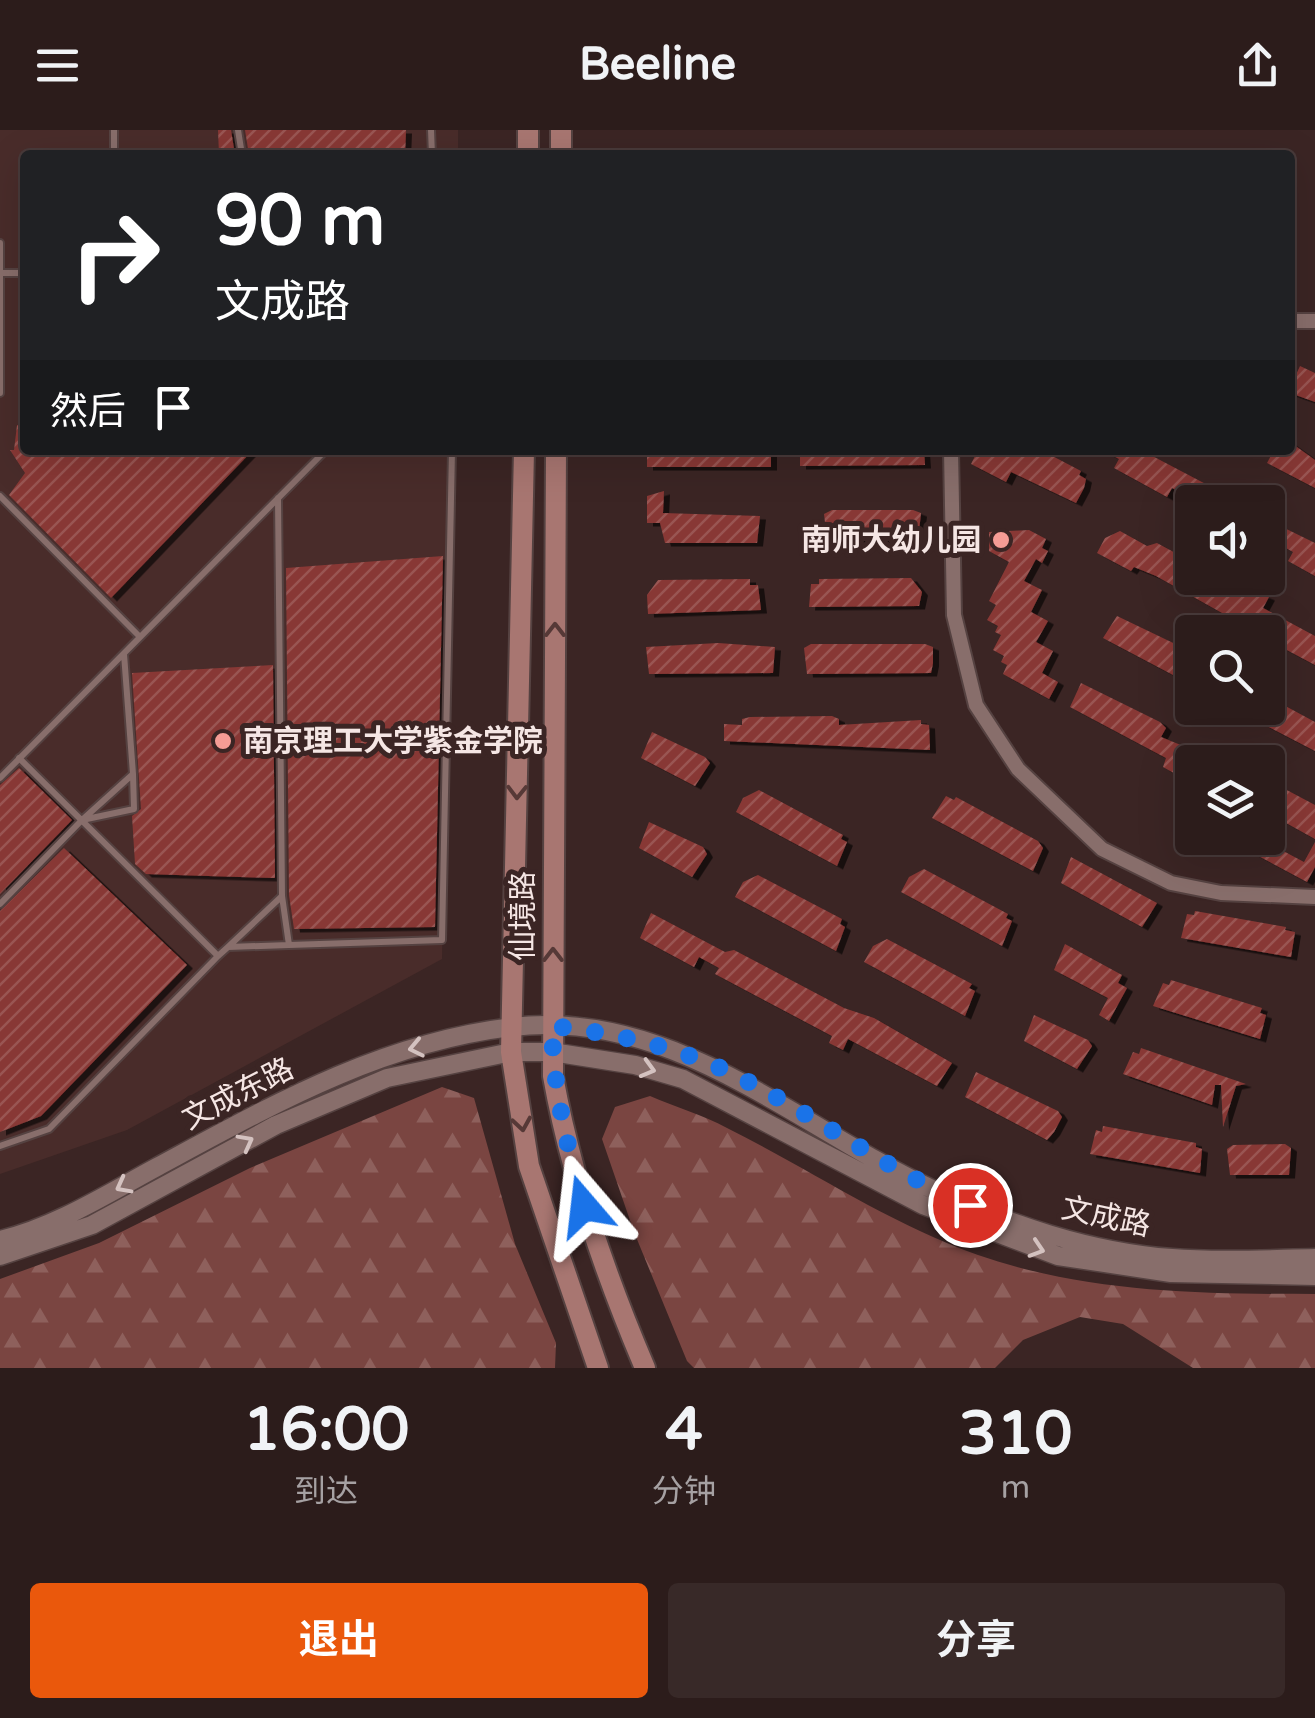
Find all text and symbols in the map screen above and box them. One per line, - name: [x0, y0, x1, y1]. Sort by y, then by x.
- icon: menu: [30, 38, 85, 93]
- text: Beeline: [579, 38, 736, 92]
- icon: share: [1230, 38, 1285, 93]
- text: 90 m: [215, 180, 385, 264]
- icon: right: [50, 190, 180, 320]
- text: 文成路: [215, 276, 350, 330]
- icon: arrive: [146, 380, 201, 435]
- text: 然后: [50, 389, 126, 435]
- map controls: [1175, 485, 1285, 855]
- button: sound: [1175, 485, 1285, 595]
- place label: 南师大幼儿园: [801, 522, 981, 559]
- marker: 南师大幼儿园: [990, 529, 1012, 551]
- button: search: [1175, 615, 1285, 725]
- one-way arrow: [544, 621, 566, 636]
- place label: 南京理工大学紫金学院: [243, 723, 543, 760]
- marker: 南京理工大学紫金学院: [212, 730, 234, 752]
- button: layers: [1175, 745, 1285, 855]
- one-way arrow: [506, 785, 527, 801]
- street label: 仙境路: [505, 871, 542, 961]
- one-way arrow: [542, 946, 564, 962]
- one-way arrow: [408, 1036, 425, 1057]
- street label: 文成东路: [176, 1050, 300, 1138]
- one-way arrow: [639, 1057, 656, 1078]
- one-way arrow: [511, 1115, 532, 1132]
- one-way arrow: [235, 1134, 253, 1154]
- position arrow: [532, 1154, 636, 1258]
- pin: [928, 1163, 1013, 1248]
- one-way arrow: [116, 1173, 134, 1193]
- icon: arrive: [943, 1178, 998, 1233]
- street label: 文成路: [1058, 1190, 1154, 1244]
- one-way arrow: [1028, 1238, 1045, 1258]
- text: 16:00: [243, 1394, 409, 1466]
- text: 4: [665, 1394, 703, 1466]
- text: 310: [959, 1398, 1072, 1470]
- text: m: [1001, 1469, 1030, 1507]
- text: 到达: [294, 1473, 358, 1511]
- text: 分钟: [652, 1473, 716, 1511]
- button: 退出: [30, 1583, 648, 1698]
- button: 分享: [668, 1583, 1285, 1698]

